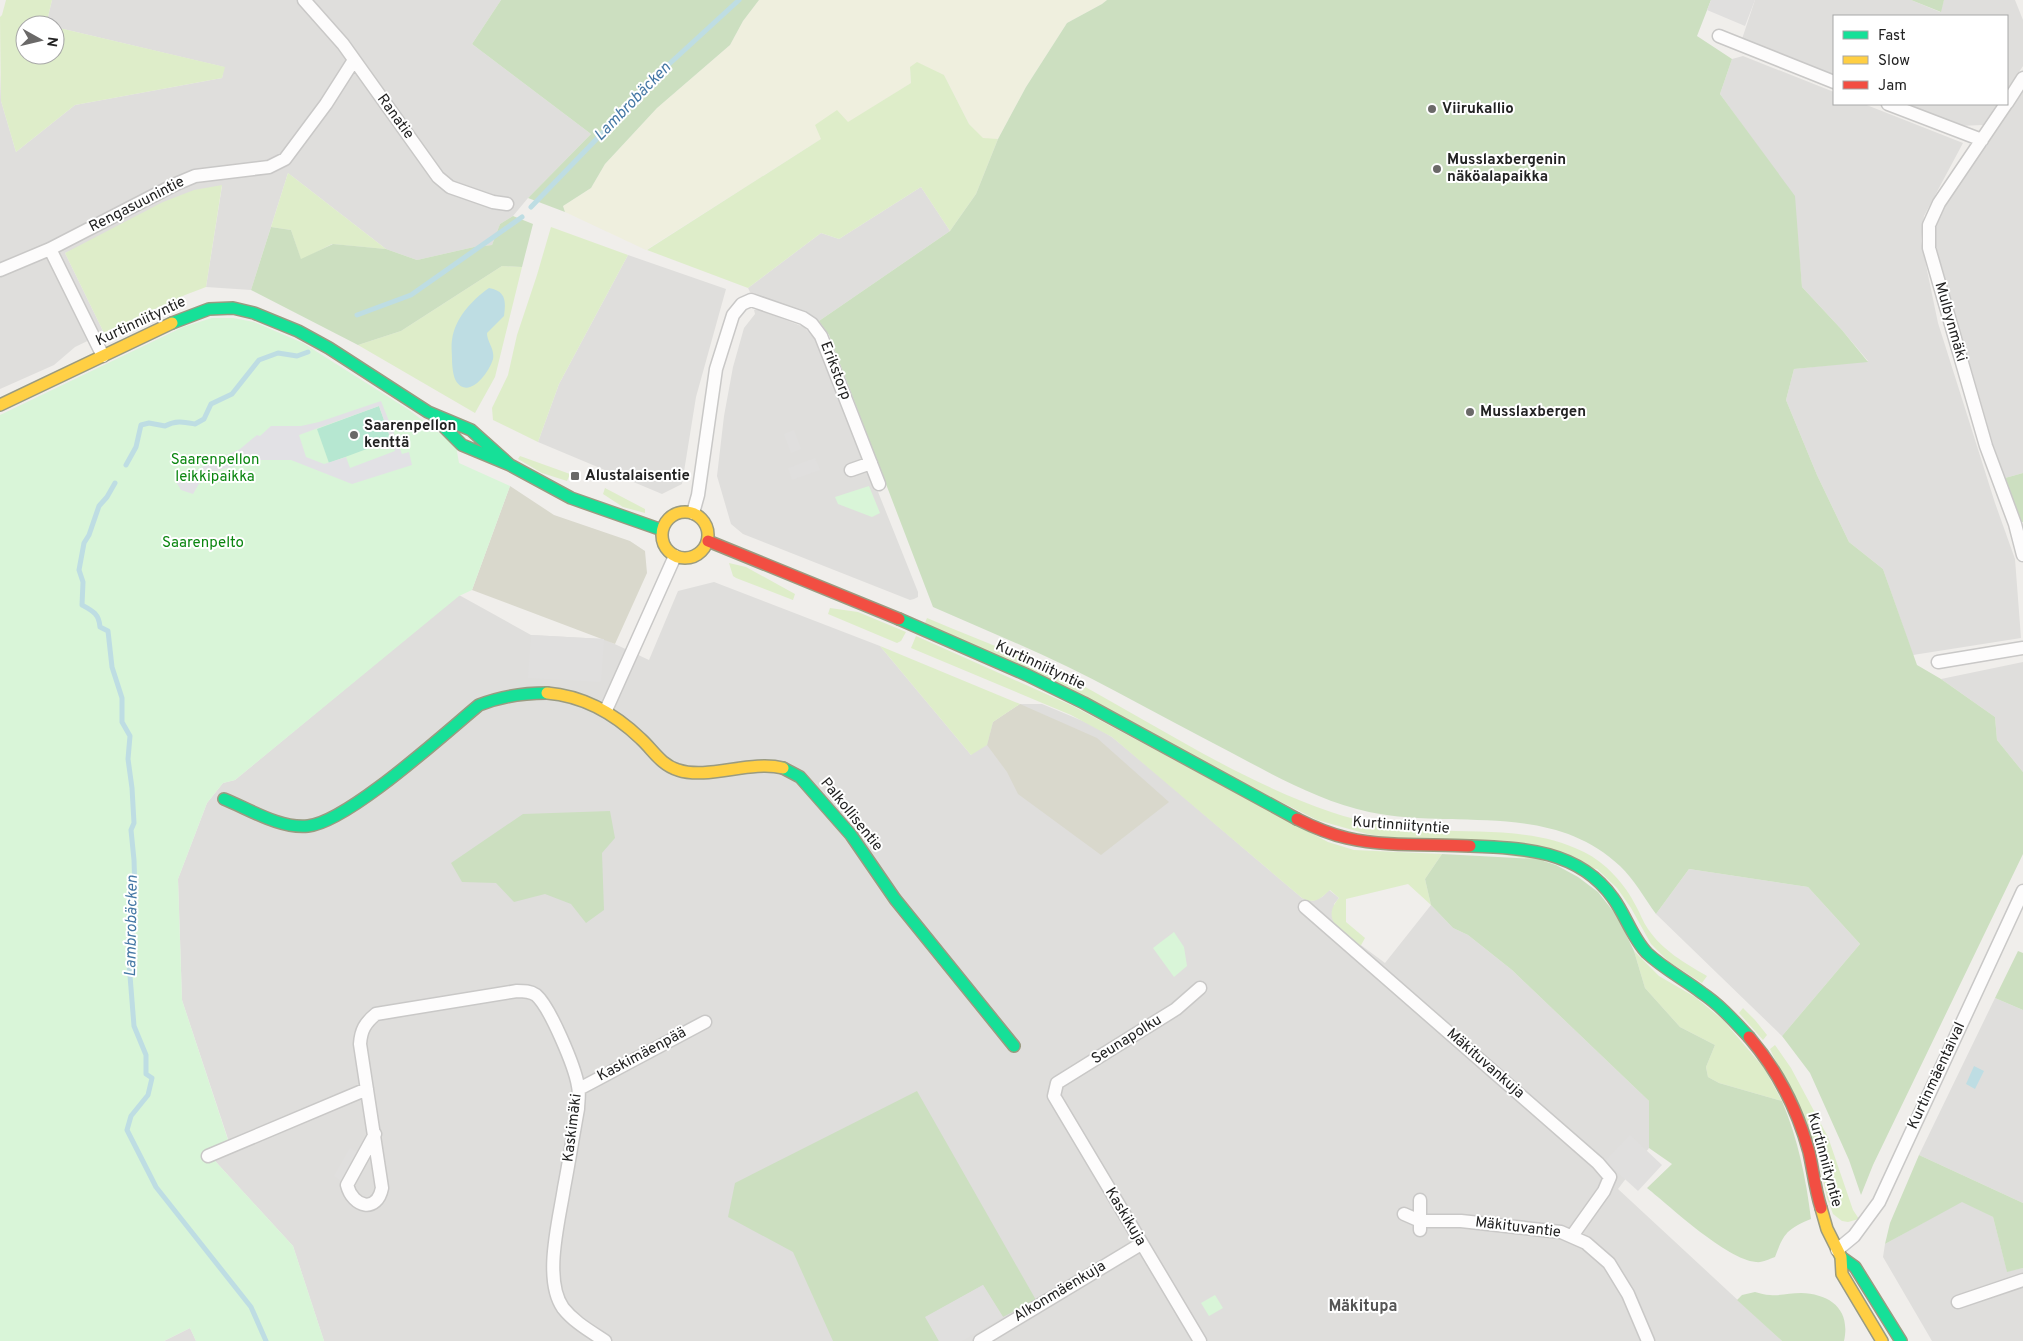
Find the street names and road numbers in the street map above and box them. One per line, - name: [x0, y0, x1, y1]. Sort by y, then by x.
- street label: Ranatie: [372, 91, 418, 143]
- street label: Rengasuunintie: [86, 173, 188, 237]
- street label: Mulbynmäki: [1930, 280, 1970, 364]
- street label: Kurtinniityntie: [93, 293, 189, 351]
- street label: Erikstorp: [815, 339, 855, 403]
- street label: Kurtinniityntie: [992, 637, 1088, 695]
- street label: Palkollisentie: [816, 774, 886, 856]
- street label: Kurtinniityntie: [1352, 813, 1450, 839]
- street label: Seunapolku: [1088, 1011, 1166, 1069]
- street label: Kurtinmäentaival: [1904, 1020, 1970, 1132]
- street label: Kaskimäenpää: [594, 1024, 690, 1086]
- street label: Mäkituvankuja: [1442, 1025, 1528, 1103]
- street label: Kaskimäki: [559, 1093, 587, 1163]
- street label: Kurtinniityntie: [1802, 1111, 1846, 1209]
- street label: Kaskikuja: [1100, 1184, 1150, 1250]
- street label: Mäkituvantie: [1474, 1213, 1562, 1243]
- street label: Alkonmäenkuja: [1010, 1257, 1110, 1327]

